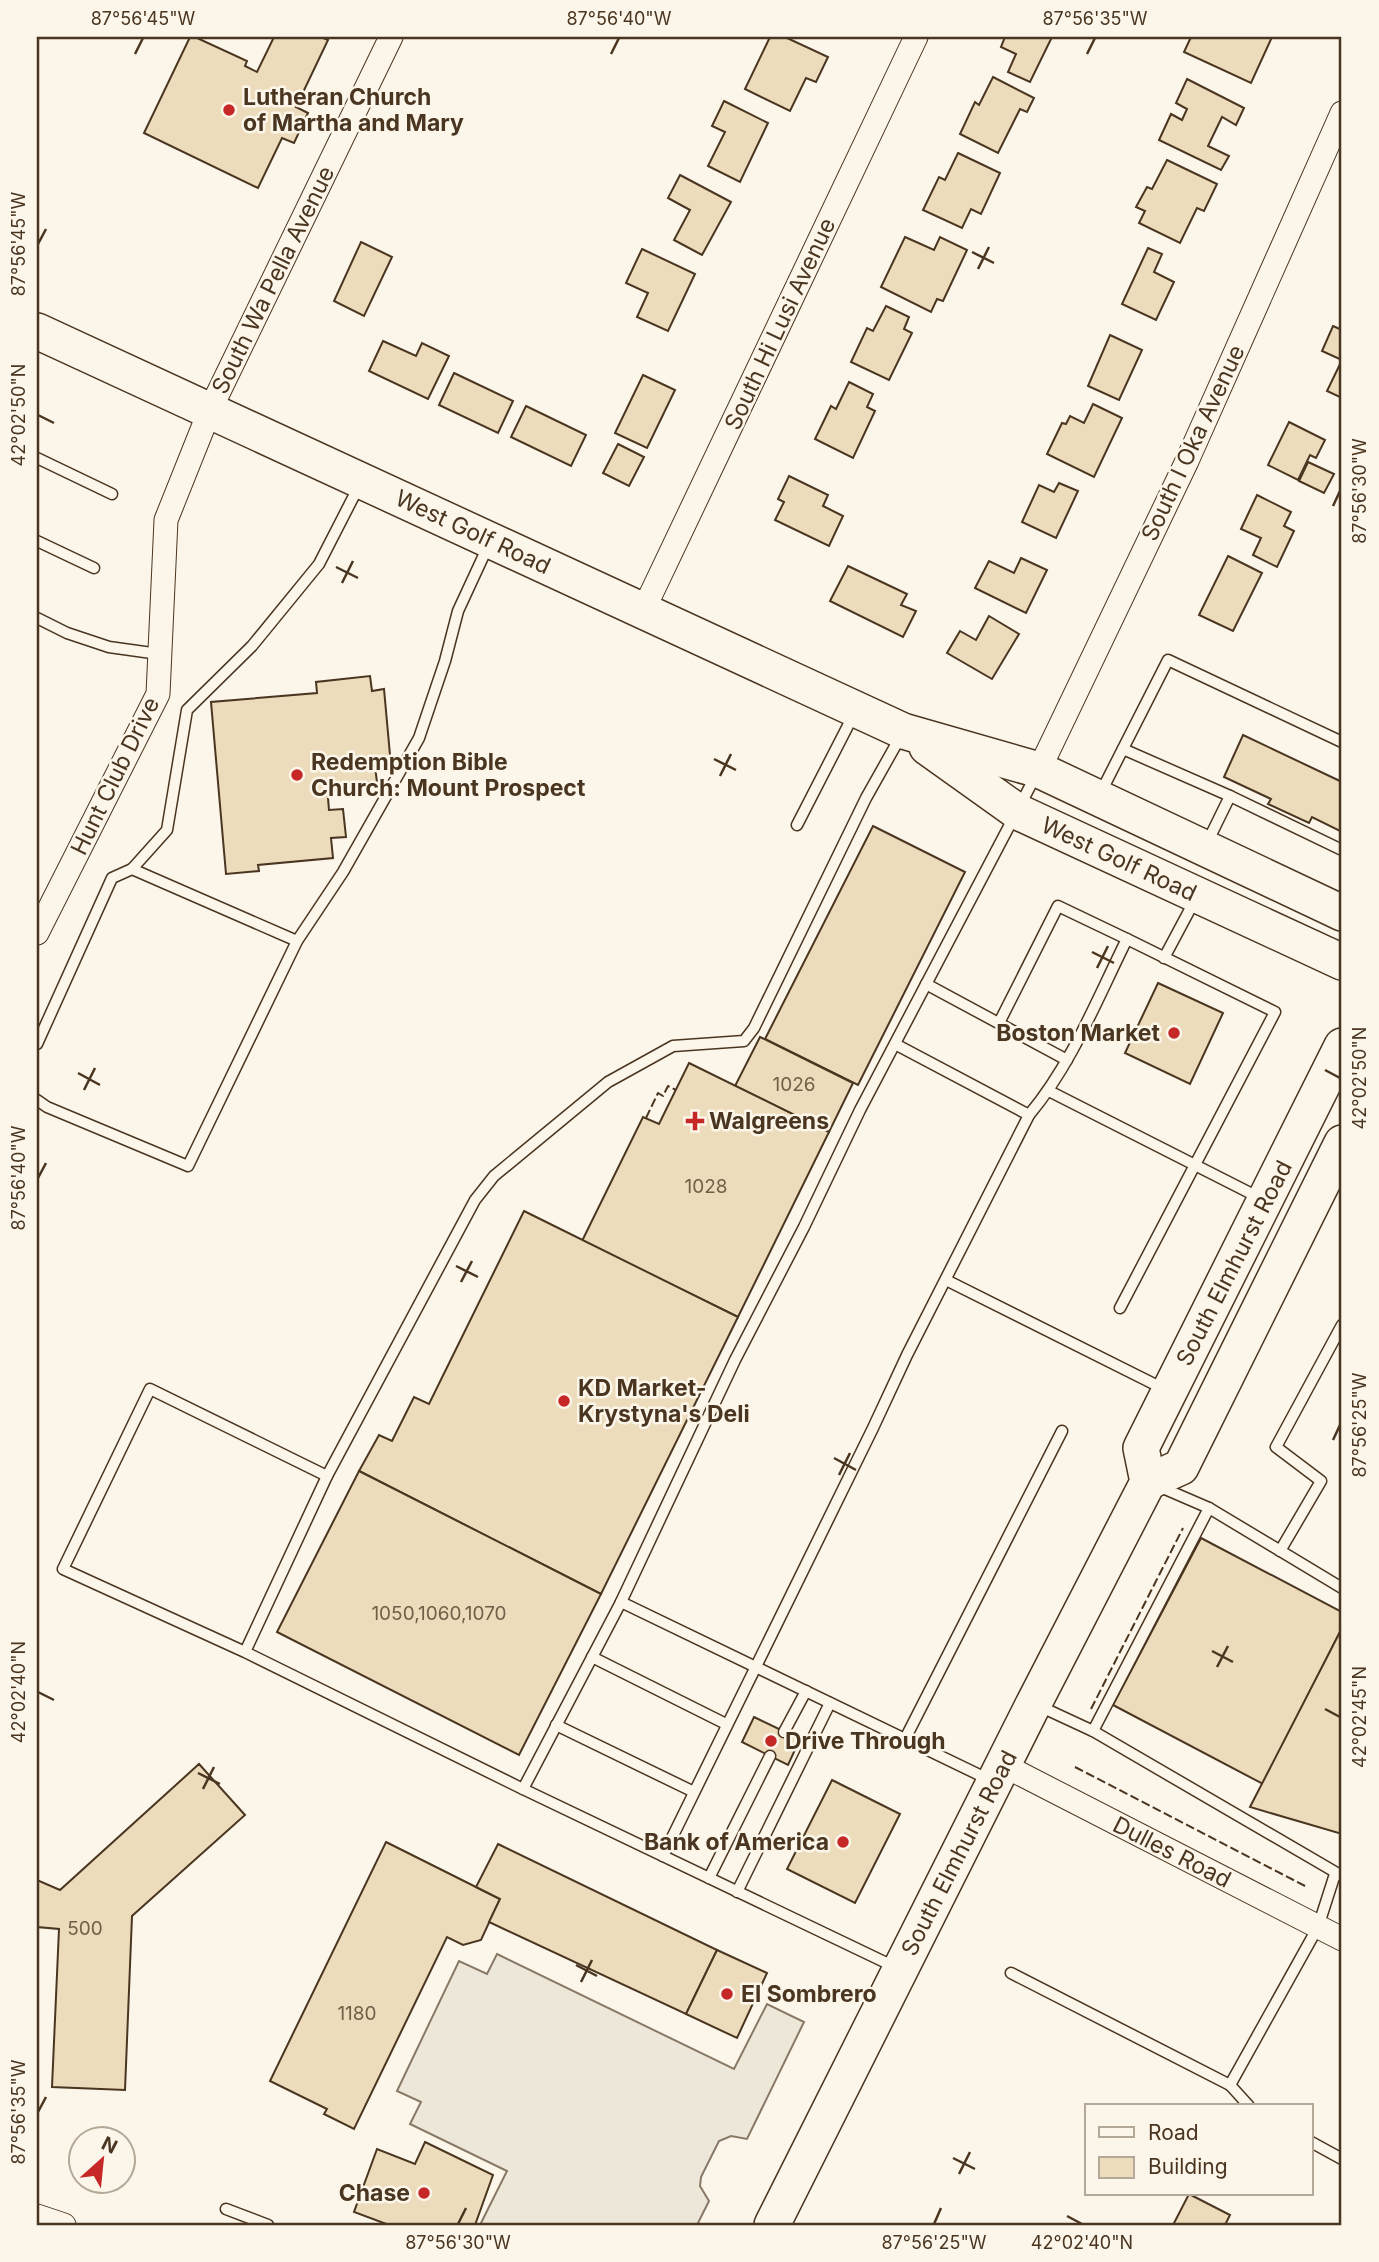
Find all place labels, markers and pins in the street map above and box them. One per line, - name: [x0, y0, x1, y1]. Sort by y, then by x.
- place label: Lutheran Church of Martha and Mary: [243, 83, 464, 137]
- marker: Lutheran Church of Martha and Mary: [221, 102, 237, 118]
- place label: Redemption Bible Church: Mount Prospect: [311, 748, 586, 802]
- marker: Redemption Bible Church: Mount Prospect: [289, 767, 305, 783]
- place label: Boston Market: [996, 1019, 1161, 1047]
- marker: Boston Market: [1166, 1025, 1182, 1041]
- place label: Walgreens: [709, 1107, 829, 1135]
- marker: Walgreens: [687, 1113, 703, 1129]
- place label: KD Market- Krystyna's Deli: [578, 1374, 750, 1428]
- marker: KD Market- Krystyna's Deli: [556, 1393, 572, 1409]
- place label: Drive Through: [785, 1727, 946, 1755]
- marker: Drive Through: [763, 1733, 779, 1749]
- place label: Bank of America: [644, 1828, 829, 1856]
- marker: Bank of America: [835, 1834, 851, 1850]
- place label: El Sombrero: [741, 1980, 877, 2008]
- marker: El Sombrero: [719, 1986, 735, 2002]
- place label: Chase: [339, 2179, 410, 2207]
- marker: Chase: [416, 2185, 432, 2201]

